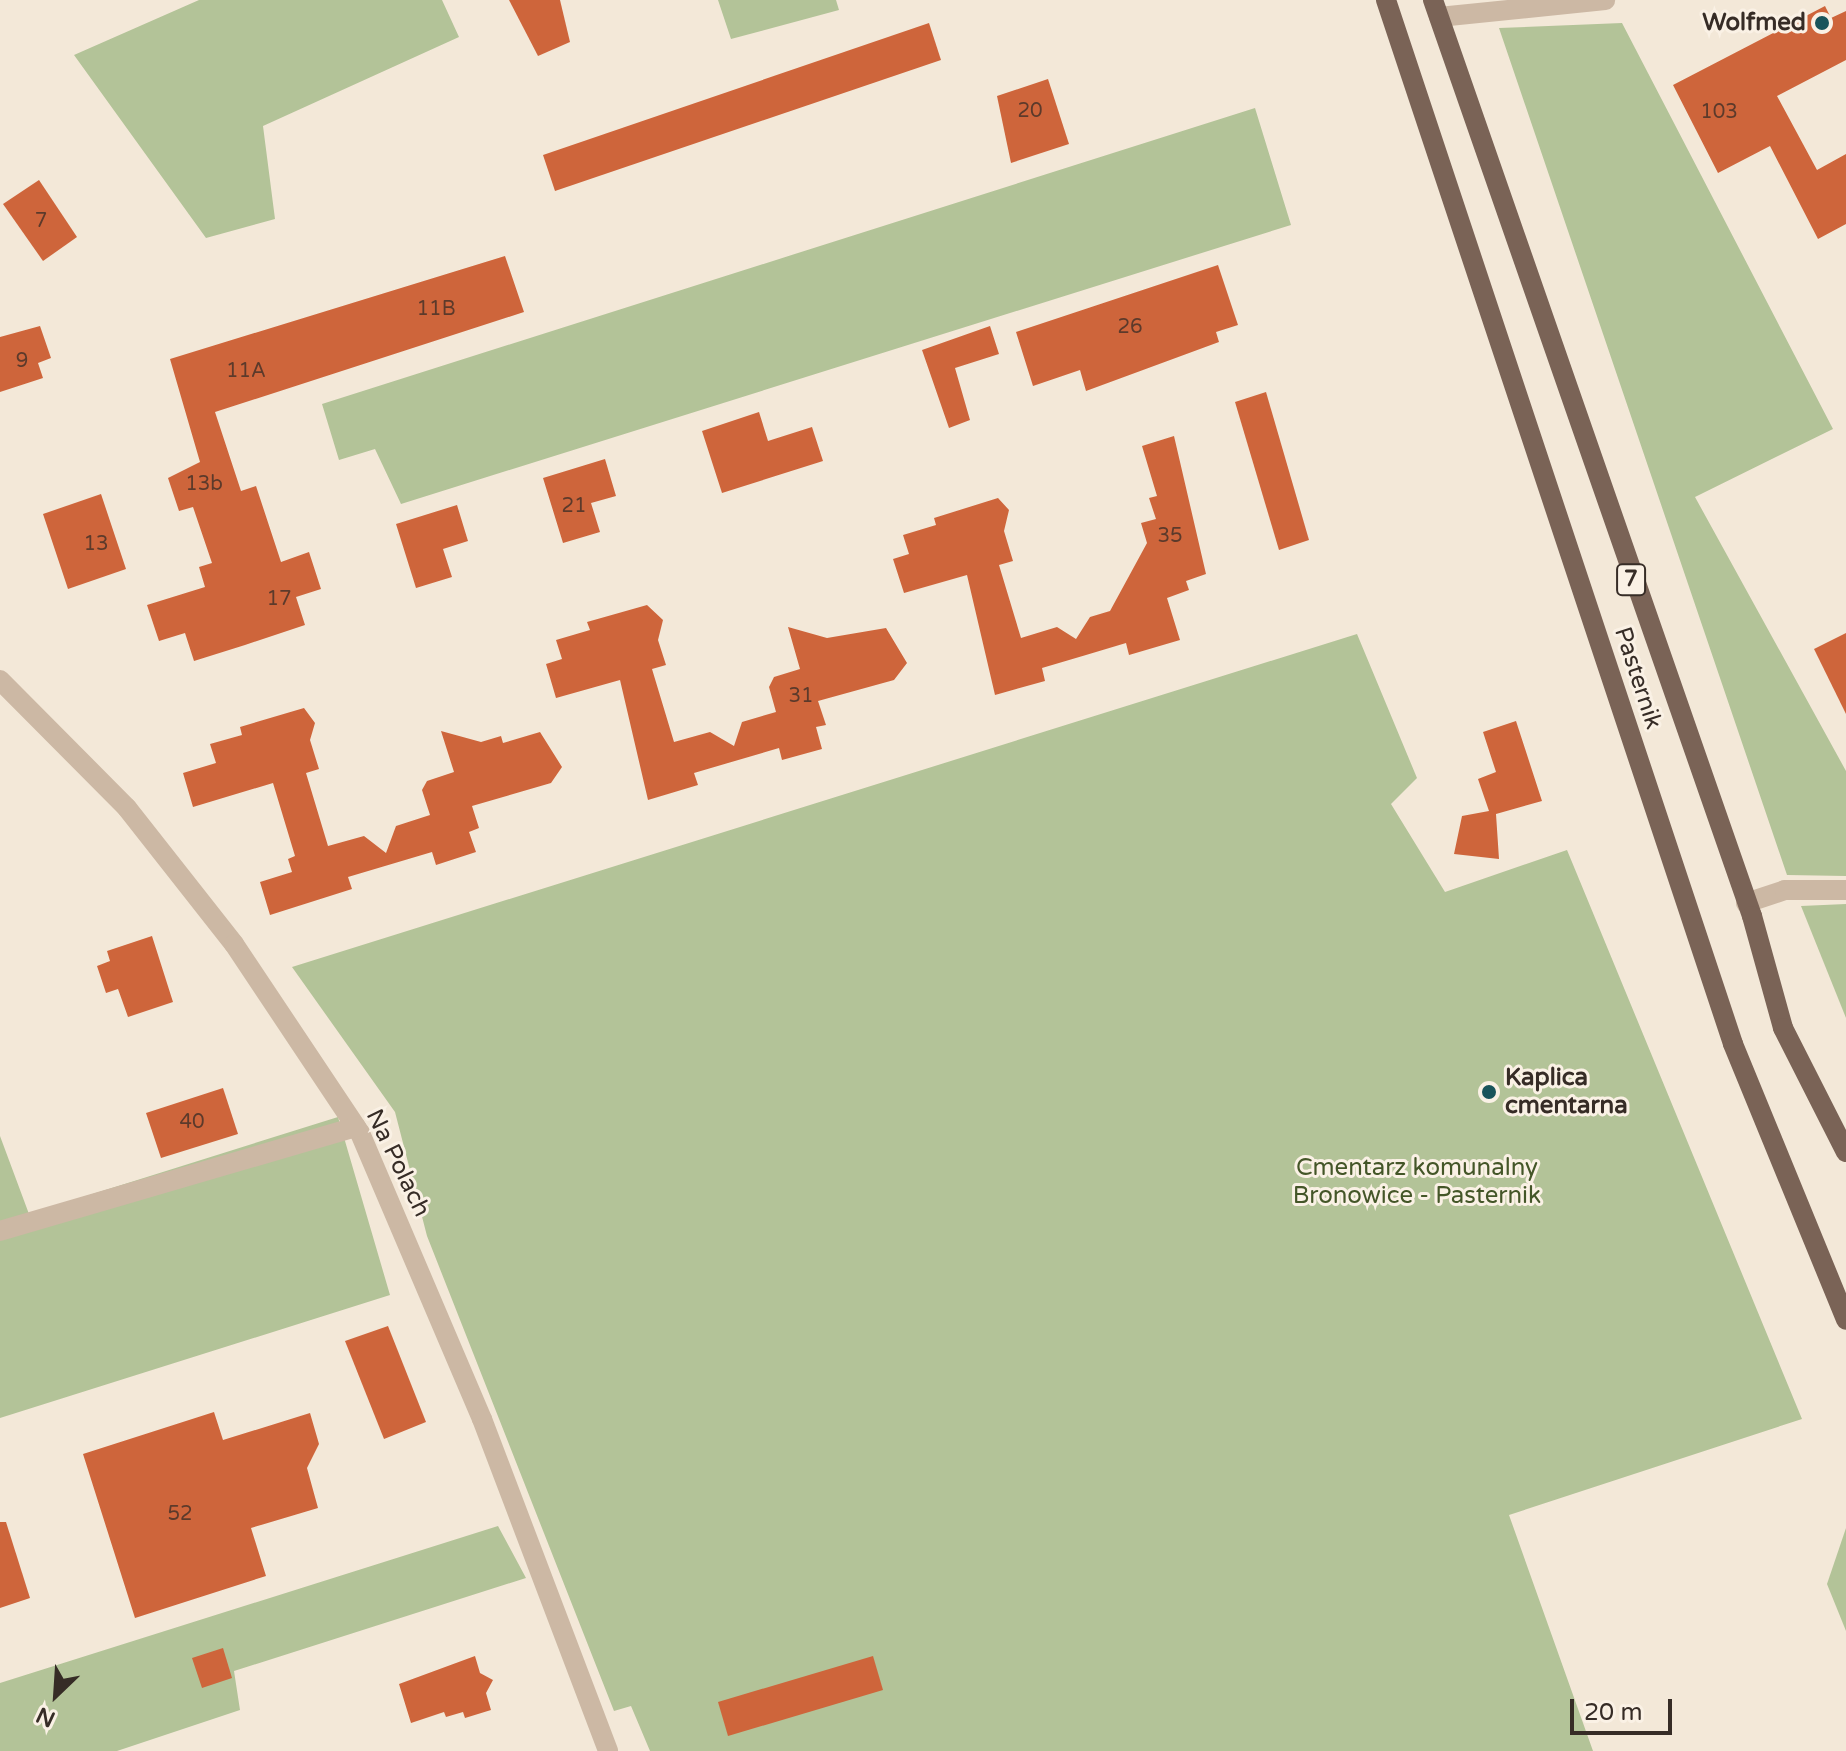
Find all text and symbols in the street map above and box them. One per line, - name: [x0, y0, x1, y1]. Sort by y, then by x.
- place label: Wolfmed: [1702, 9, 1806, 37]
- marker: Wolfmed: [1813, 14, 1831, 32]
- house number: 20: [1017, 99, 1043, 123]
- house number: 103: [1700, 100, 1738, 124]
- house number: 7: [35, 209, 47, 233]
- house number: 11B: [417, 297, 455, 321]
- house number: 26: [1117, 315, 1143, 339]
- house number: 9: [16, 349, 28, 373]
- house number: 11A: [226, 359, 266, 383]
- house number: 13b: [185, 472, 223, 496]
- house number: 21: [561, 494, 587, 518]
- house number: 35: [1157, 524, 1183, 548]
- house number: 13: [83, 532, 109, 556]
- road number: 7: [1615, 562, 1647, 598]
- house number: 17: [266, 587, 292, 611]
- street label: Pasternik: [1608, 623, 1668, 733]
- house number: 31: [788, 684, 814, 708]
- place label: Kaplica cmentarna: [1505, 1064, 1628, 1120]
- marker: Kaplica cmentarna: [1480, 1083, 1498, 1101]
- street label: Na Polach: [360, 1104, 436, 1222]
- house number: 40: [179, 1110, 205, 1134]
- park label: Cmentarz komunalny Bronowice - Pasternik: [1293, 1154, 1541, 1210]
- house number: 52: [167, 1502, 193, 1526]
- north arrow: [16, 1655, 96, 1735]
- scale bar: [1574, 1683, 1676, 1733]
- text: 20 m: [1584, 1698, 1642, 1727]
- text: N: [32, 1701, 59, 1732]

